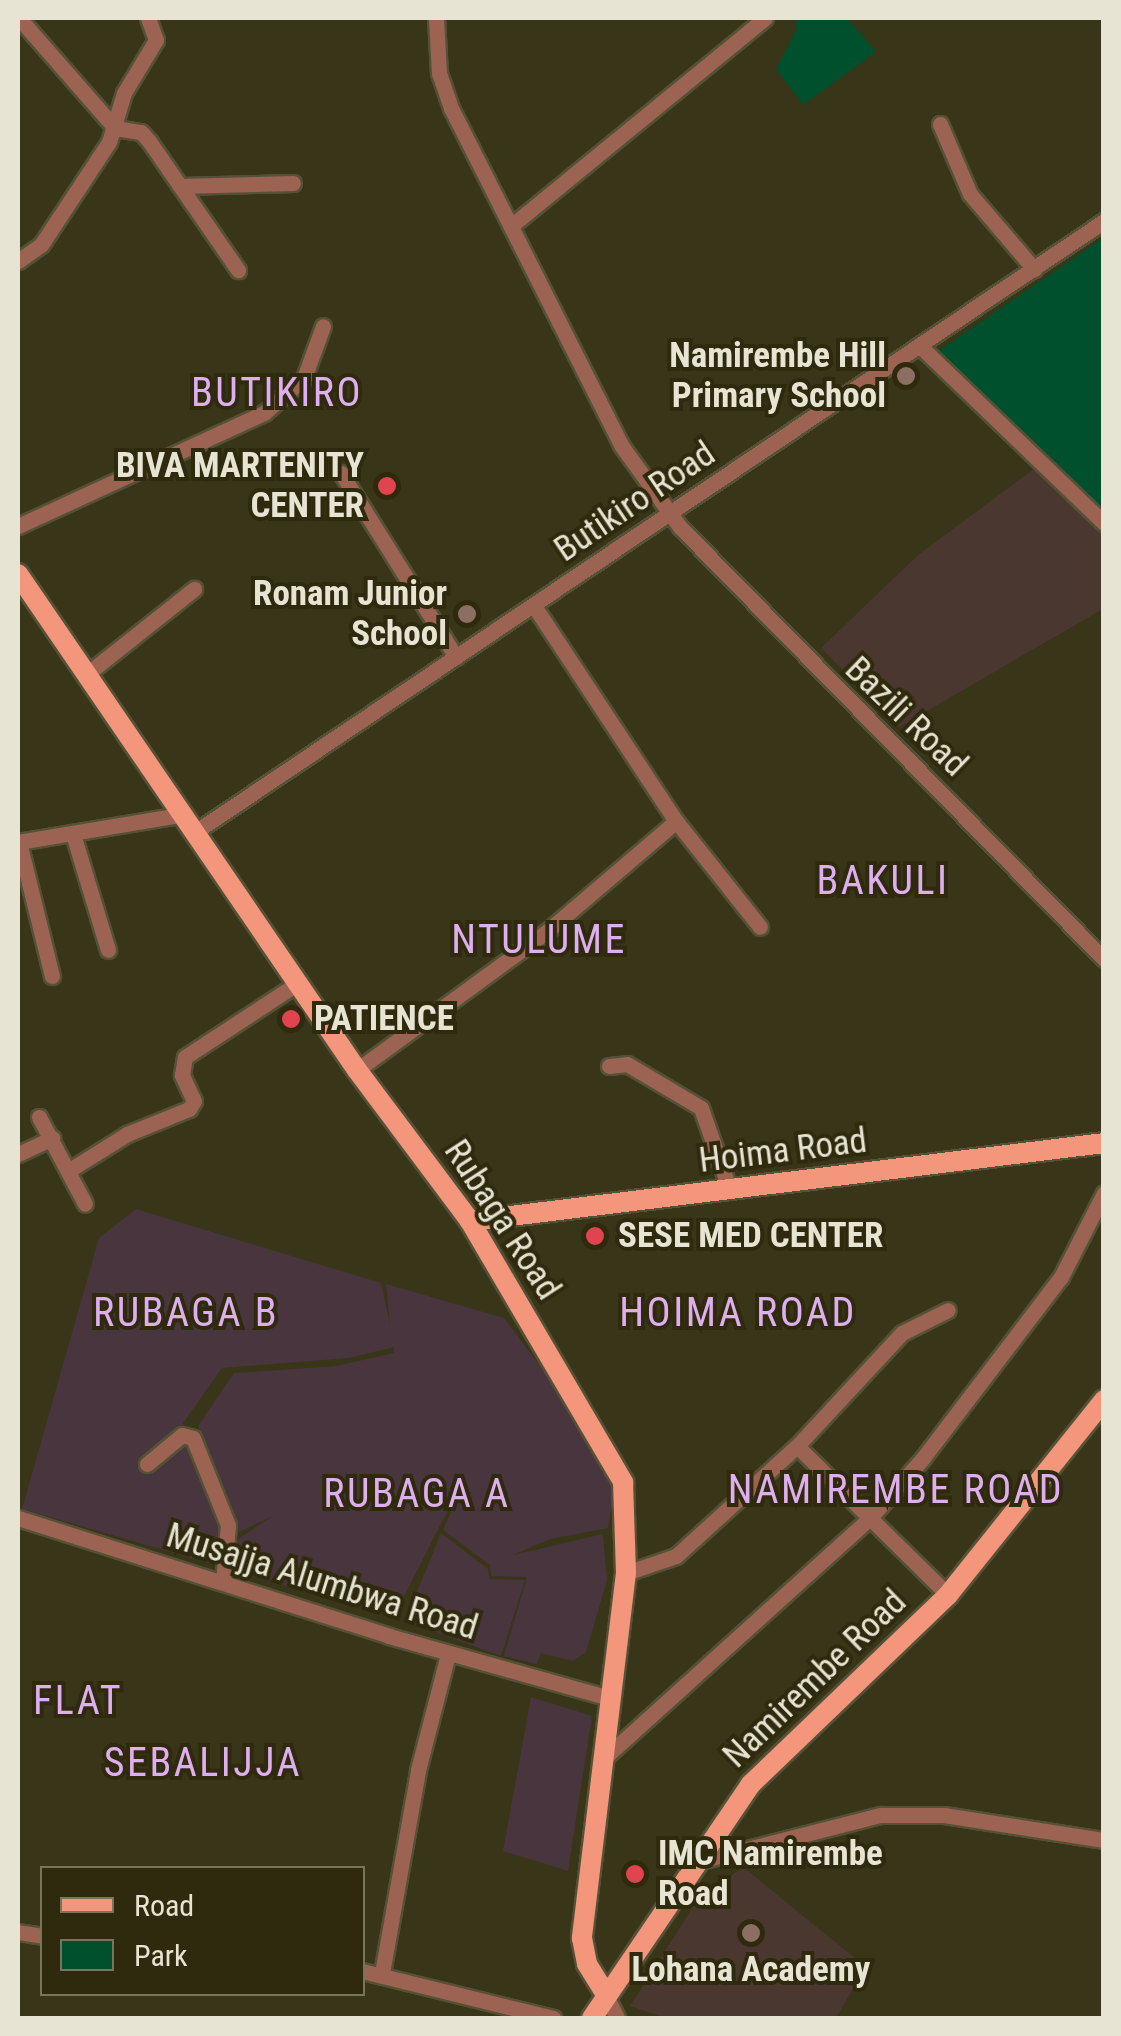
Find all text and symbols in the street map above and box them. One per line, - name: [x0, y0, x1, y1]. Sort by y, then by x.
- place label: Namirembe Hill Primary School: [669, 335, 886, 417]
- marker: Namirembe Hill Primary School: [895, 365, 917, 387]
- district label: BUTIKIRO: [191, 369, 363, 417]
- street label: Butikiro Road: [547, 433, 723, 571]
- place label: BIVA MARTENITY CENTER: [116, 445, 364, 527]
- marker: BIVA MARTENITY CENTER: [374, 473, 400, 499]
- place label: Ronam Junior School: [253, 573, 447, 655]
- marker: Ronam Junior School: [456, 603, 478, 625]
- street label: Bazili Road: [836, 649, 976, 785]
- district label: BAKULI: [816, 857, 950, 905]
- district label: NTULUME: [451, 916, 627, 964]
- place label: PATIENCE: [314, 998, 454, 1040]
- marker: PATIENCE: [278, 1006, 304, 1032]
- street label: Hoima Road: [697, 1120, 869, 1182]
- street label: Rubaga Road: [435, 1132, 569, 1308]
- place label: SESE MED CENTER: [618, 1215, 883, 1257]
- marker: SESE MED CENTER: [582, 1223, 608, 1249]
- district label: RUBAGA B: [93, 1289, 279, 1337]
- district label: HOIMA ROAD: [619, 1289, 857, 1337]
- district label: NAMIREMBE ROAD: [728, 1466, 1064, 1514]
- district label: RUBAGA A: [323, 1470, 511, 1518]
- street label: Musajja Alumbwa Road: [161, 1515, 483, 1649]
- street label: Namirembe Road: [715, 1581, 915, 1777]
- district label: FLAT: [33, 1677, 123, 1725]
- district label: SEBALIJJA: [104, 1739, 302, 1787]
- place label: IMC Namirembe Road: [658, 1833, 883, 1915]
- marker: IMC Namirembe Road: [622, 1861, 648, 1887]
- legend: [40, 1866, 365, 1996]
- text: Road: [134, 1888, 194, 1923]
- marker: Lohana Academy: [740, 1922, 762, 1944]
- text: Park: [134, 1938, 188, 1973]
- place label: Lohana Academy: [632, 1949, 870, 1991]

